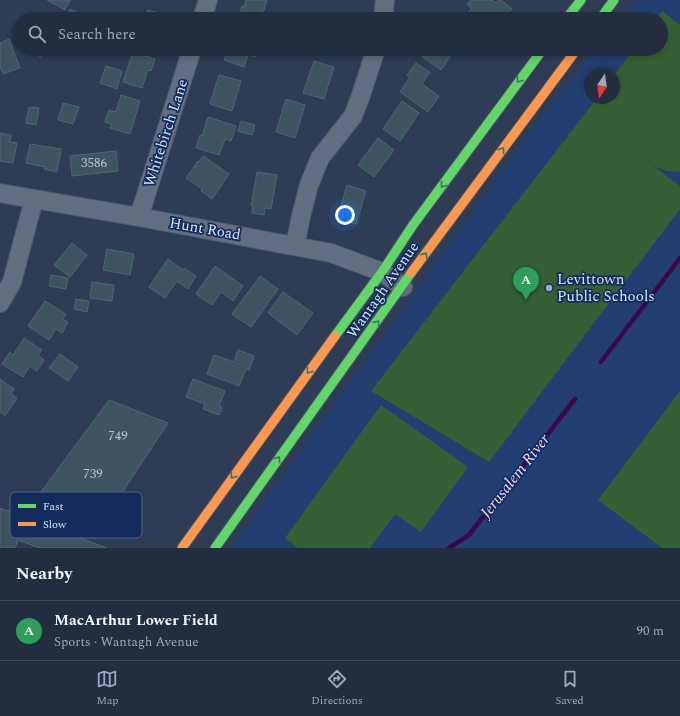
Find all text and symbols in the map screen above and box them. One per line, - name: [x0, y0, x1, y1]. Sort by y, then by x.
- search box: [12, 12, 668, 56]
- icon: search: [26, 23, 48, 45]
- text: Search here: [58, 23, 136, 46]
- north arrow: [584, 68, 620, 104]
- street label: Whitebirch Lane: [138, 76, 194, 190]
- one-way arrow: [517, 76, 524, 83]
- one-way arrow: [497, 147, 504, 154]
- house number: 3586: [81, 153, 108, 173]
- one-way arrow: [441, 180, 448, 187]
- your location: [335, 205, 355, 225]
- street label: Hunt Road: [167, 211, 243, 247]
- street label: Wantagh Avenue: [341, 237, 425, 343]
- one-way arrow: [420, 252, 427, 259]
- pin: A: [513, 267, 539, 300]
- place label: Levittown Public Schools: [557, 268, 655, 308]
- marker: Levittown Public Schools: [544, 283, 554, 293]
- one-way arrow: [372, 320, 379, 327]
- one-way arrow: [306, 367, 314, 374]
- house number: 749: [108, 426, 128, 446]
- water label: Jerusalem River: [474, 428, 556, 524]
- one-way arrow: [273, 457, 280, 464]
- house number: 739: [83, 464, 103, 484]
- one-way arrow: [231, 472, 238, 479]
- legend: [10, 492, 142, 538]
- text: Fast: [43, 498, 64, 515]
- text: Slow: [43, 516, 67, 533]
- text: Nearby: [16, 561, 72, 587]
- text: MacArthur Lower Field: [54, 609, 218, 632]
- text: A: [24, 621, 34, 641]
- text: 90 m: [637, 621, 664, 641]
- text: Sports · Wantagh Avenue: [54, 632, 199, 652]
- tab: Map: [96, 668, 119, 709]
- tab: Directions: [311, 668, 363, 709]
- tab: Saved: [555, 668, 584, 709]

